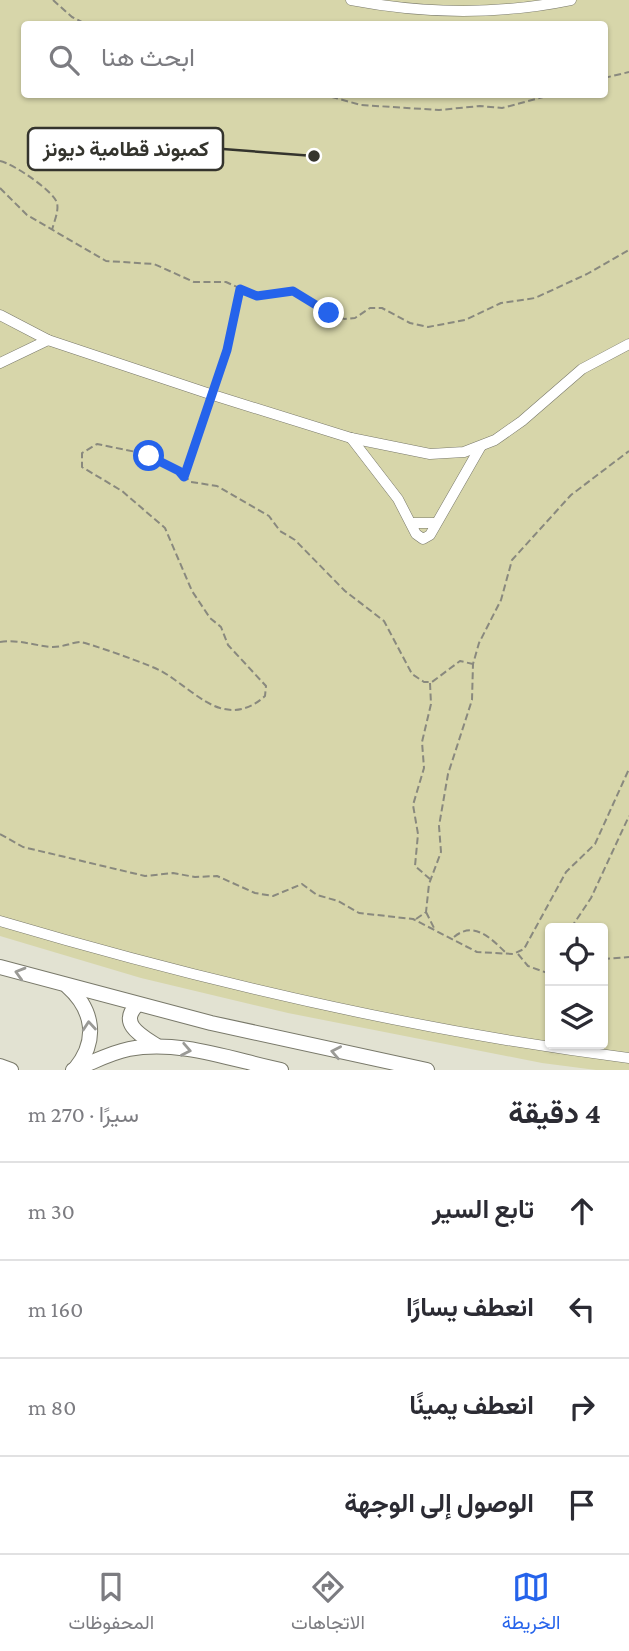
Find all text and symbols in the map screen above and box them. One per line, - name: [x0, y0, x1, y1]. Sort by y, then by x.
- search box: [21, 21, 608, 98]
- icon: search: [45, 41, 83, 79]
- text: ابحث هنا: [101, 43, 195, 72]
- callout: كمبوند قطامية ديونز: [28, 128, 223, 170]
- text: كمبوند قطامية ديونز: [42, 137, 209, 162]
- route end: [313, 297, 344, 328]
- route start: [133, 440, 164, 471]
- map controls: [545, 923, 608, 1049]
- button: locate: [545, 923, 608, 986]
- one-way arrow: [14, 966, 26, 981]
- button: layers: [545, 986, 608, 1049]
- one-way arrow: [82, 1020, 97, 1031]
- one-way arrow: [180, 1041, 192, 1056]
- one-way arrow: [330, 1045, 342, 1060]
- text: 4 دقيقة: [508, 1096, 601, 1129]
- text: سيرًا · 270 m: [28, 1101, 139, 1127]
- icon: ahead: [563, 1192, 601, 1230]
- text: تابع السير: [432, 1195, 534, 1224]
- text: 30 m: [28, 1198, 75, 1224]
- icon: left: [563, 1290, 601, 1328]
- text: انعطف يسارًا: [406, 1293, 534, 1322]
- text: 160 m: [28, 1296, 83, 1322]
- icon: right: [563, 1388, 601, 1426]
- text: انعطف يمينًا: [409, 1391, 534, 1420]
- text: 80 m: [28, 1394, 76, 1420]
- icon: arrive: [563, 1486, 601, 1524]
- text: الوصول إلى الوجهة: [344, 1489, 534, 1518]
- tab: المحفوظات: [69, 1568, 154, 1639]
- tab: الاتجاهات: [291, 1568, 365, 1639]
- tab: الخريطة: [502, 1568, 561, 1639]

